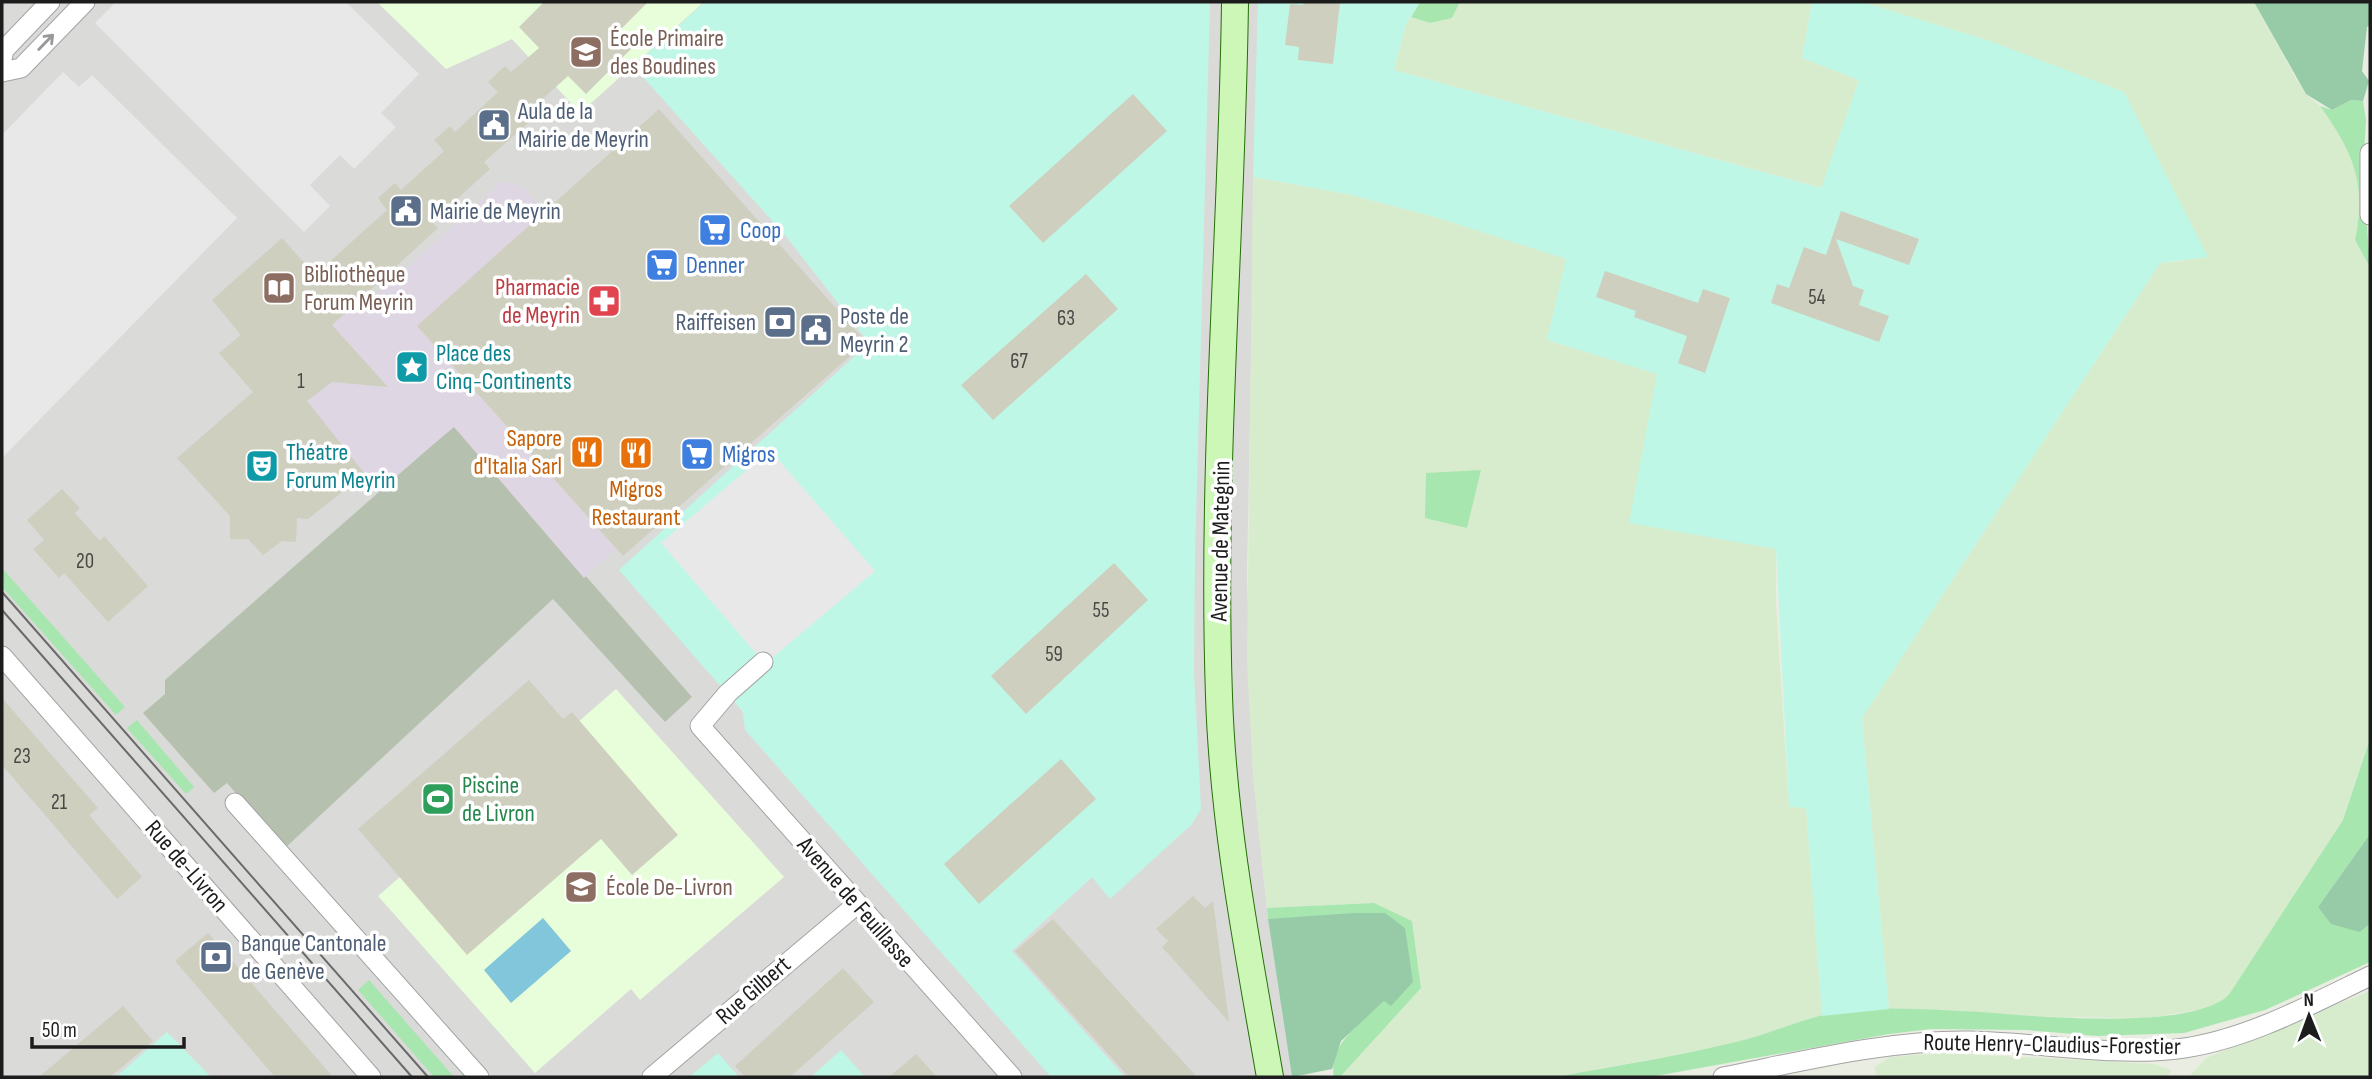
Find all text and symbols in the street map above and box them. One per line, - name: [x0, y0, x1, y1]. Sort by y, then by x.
- place label: École Primaire des Boudines: [610, 24, 724, 81]
- school or university icon: École Primaire des Boudines: [567, 33, 605, 71]
- one-way arrow: [38, 34, 55, 51]
- place label: Aula de la Mairie de Meyrin: [517, 97, 649, 154]
- public building icon: Aula de la Mairie de Meyrin: [475, 106, 513, 144]
- public building icon: Mairie de Meyrin: [387, 192, 425, 230]
- place label: Mairie de Meyrin: [430, 197, 561, 226]
- supermarket icon: Coop: [696, 211, 734, 249]
- place label: Coop: [740, 216, 781, 245]
- supermarket icon: Denner: [643, 246, 681, 284]
- place label: Denner: [686, 251, 745, 280]
- place label: Bibliothèque Forum Meyrin: [304, 260, 414, 317]
- library icon: Bibliothèque Forum Meyrin: [260, 269, 298, 307]
- place label: Pharmacie de Meyrin: [495, 273, 580, 330]
- pharmacy icon: Pharmacie de Meyrin: [585, 282, 623, 320]
- house number: 54: [1808, 285, 1826, 310]
- place label: Poste de Meyrin 2: [840, 302, 909, 359]
- bank icon: Raiffeisen: [761, 303, 799, 341]
- house number: 63: [1057, 306, 1075, 331]
- place label: Raiffeisen: [676, 308, 756, 337]
- public building icon: Poste de Meyrin 2: [797, 311, 835, 349]
- place label: Place des Cinq-Continents: [436, 339, 572, 396]
- place icon: Place des Cinq-Continents: [393, 348, 431, 386]
- house number: 67: [1010, 349, 1028, 374]
- house number: 1: [297, 369, 305, 394]
- place label: Sapore d'Italia Sarl: [474, 424, 562, 481]
- restaurant icon: Sapore d'Italia Sarl: [568, 433, 606, 471]
- restaurant icon: Migros Restaurant: [617, 434, 655, 472]
- supermarket icon: Migros: [678, 435, 716, 473]
- place label: Théatre Forum Meyrin: [286, 438, 396, 495]
- place label: Migros: [722, 440, 775, 469]
- theatre icon: Théatre Forum Meyrin: [243, 447, 281, 485]
- street label: Avenue de Mategnin: [1205, 460, 1236, 623]
- place label: Migros Restaurant: [591, 475, 681, 532]
- house number: 20: [76, 549, 94, 574]
- house number: 55: [1093, 598, 1109, 623]
- house number: 59: [1045, 642, 1063, 667]
- house number: 23: [13, 744, 31, 769]
- place label: Piscine de Livron: [462, 771, 535, 828]
- sports icon: Piscine de Livron: [419, 780, 457, 818]
- house number: 21: [51, 790, 68, 815]
- street label: Rue de-Livron: [139, 814, 234, 918]
- street label: Avenue de Feuillasse: [790, 830, 920, 974]
- school or university icon: École De-Livron: [562, 868, 600, 906]
- place label: École De-Livron: [606, 873, 733, 902]
- place label: Banque Cantonale de Genève: [241, 929, 386, 986]
- bank icon: Banque Cantonale de Genève: [197, 938, 235, 976]
- street label: Rue Gilbert: [710, 950, 797, 1031]
- north arrow: [2274, 981, 2344, 1051]
- text: N: [2303, 989, 2314, 1012]
- scale bar: [32, 1006, 184, 1050]
- text: 50 m: [42, 1018, 77, 1043]
- street label: Route Henry-Claudius-Forestier: [1923, 1028, 2181, 1061]

